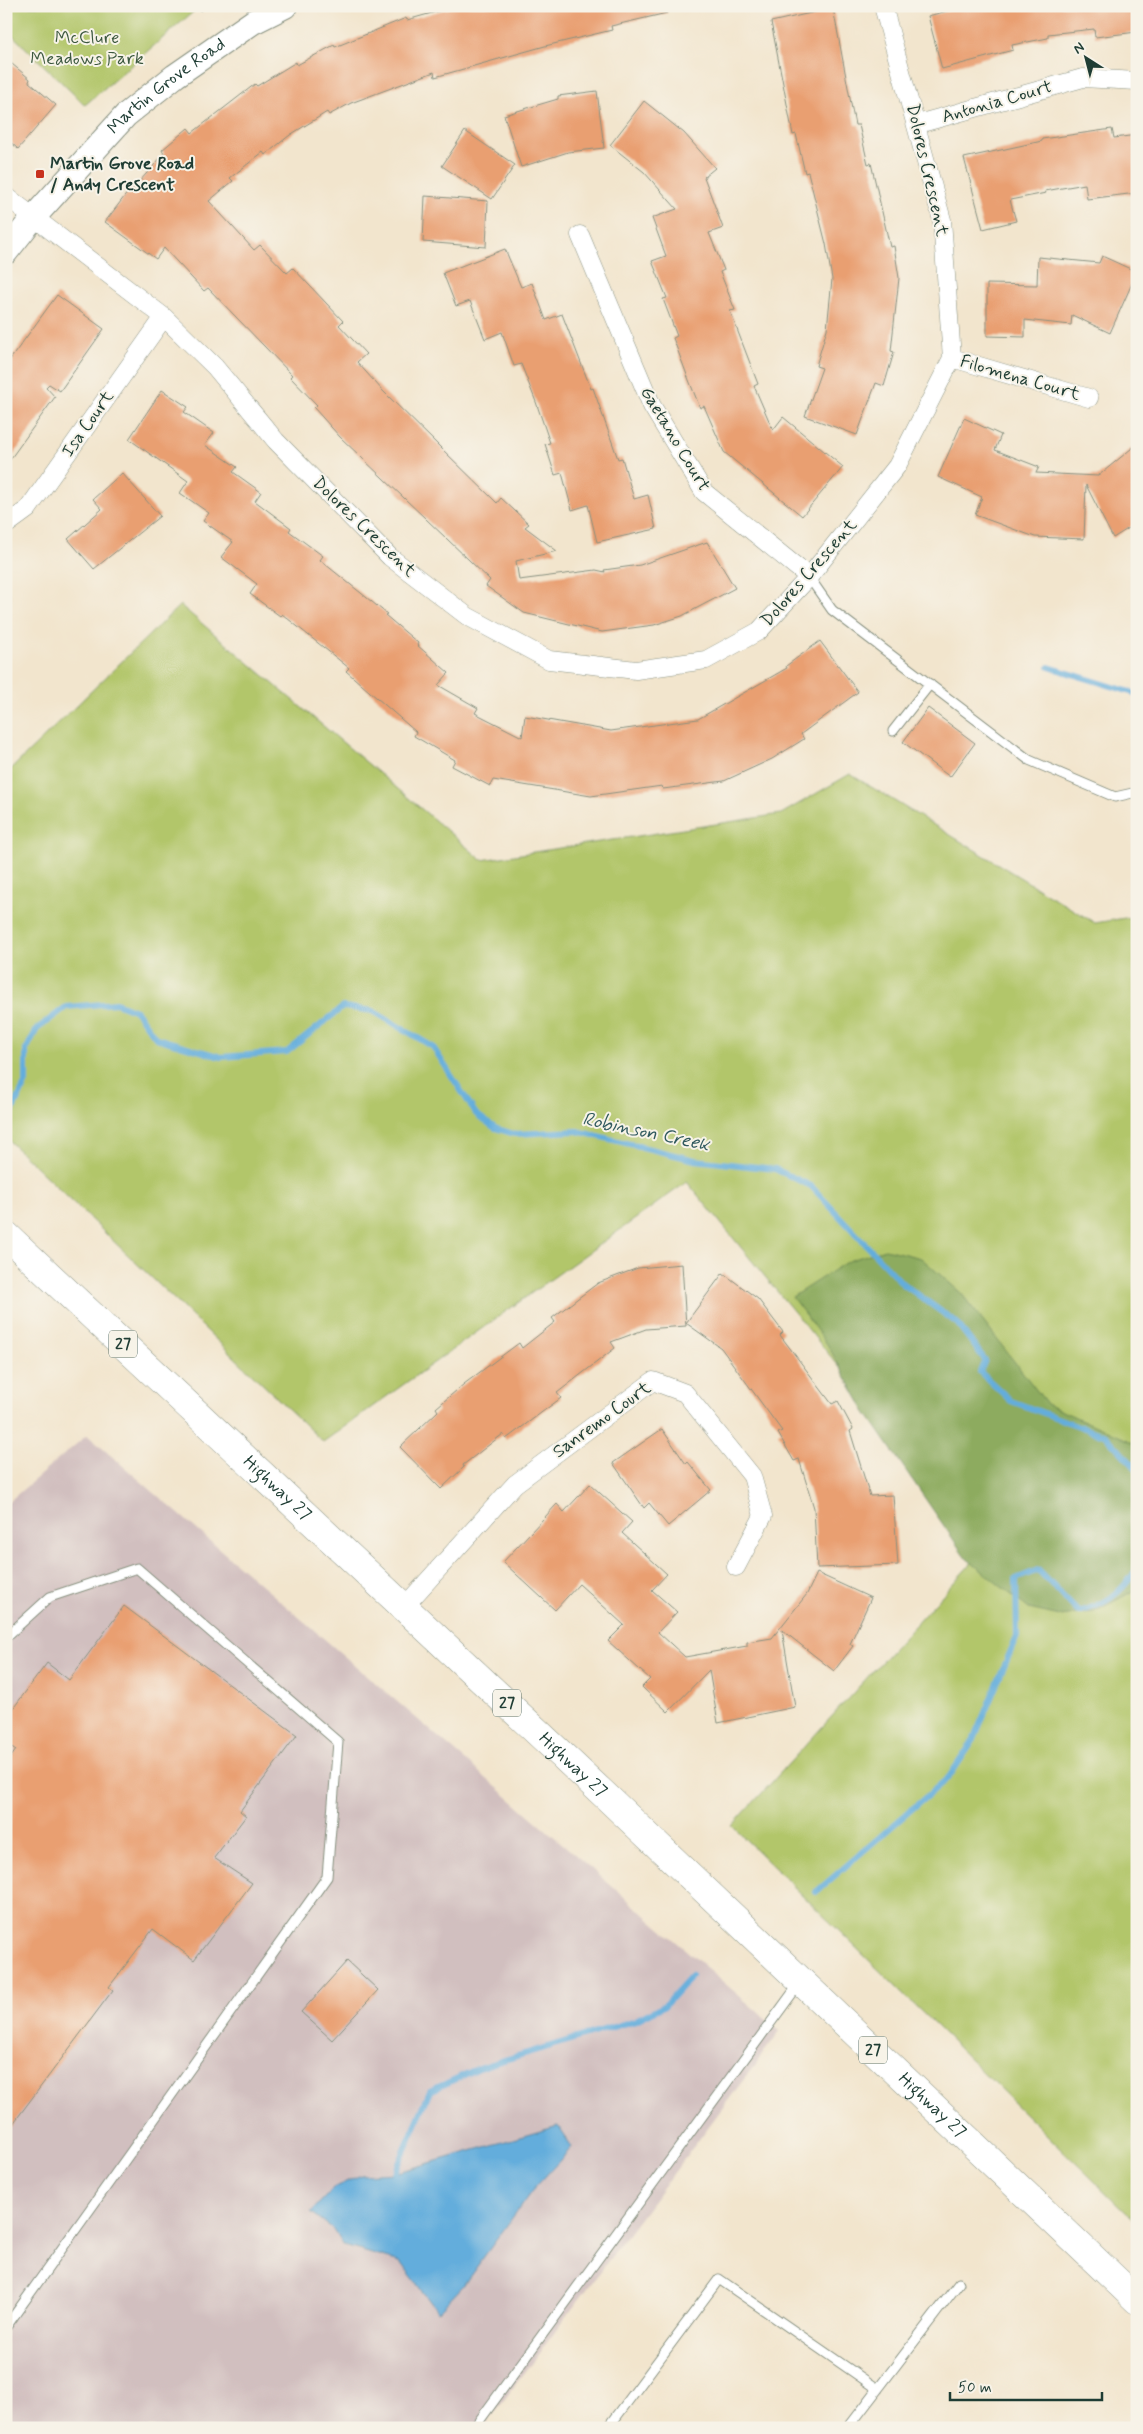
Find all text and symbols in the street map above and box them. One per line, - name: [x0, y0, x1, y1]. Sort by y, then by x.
- park label: McClure Meadows Park: [30, 26, 144, 71]
- street label: Martin Grove Road: [102, 32, 231, 140]
- north arrow: [1060, 32, 1110, 82]
- text: N: [1070, 38, 1088, 58]
- street label: Antonia Court: [939, 75, 1055, 129]
- street label: Dolores Crescent: [900, 101, 954, 239]
- place label: Martin Grove Road / Andy Crescent: [50, 152, 194, 197]
- marker: Martin Grove Road / Andy Crescent: [34, 168, 46, 180]
- street label: Filomena Court: [957, 349, 1083, 407]
- street label: Gaetano Court: [634, 382, 716, 496]
- street label: Isa Court: [56, 386, 120, 462]
- street label: Dolores Crescent: [307, 471, 421, 583]
- street label: Dolores Crescent: [756, 514, 863, 632]
- water label: Robinson Creek: [580, 1106, 713, 1158]
- road number: 27: [109, 1330, 137, 1358]
- street label: Sanremo Court: [548, 1376, 656, 1464]
- street label: Highway 27: [237, 1450, 316, 1526]
- road number: 27: [493, 1690, 521, 1716]
- street label: Highway 27: [533, 1727, 612, 1803]
- road number: 27: [859, 2036, 887, 2064]
- street label: Highway 27: [893, 2067, 971, 2144]
- scale bar: [950, 2369, 1103, 2401]
- text: 50 m: [958, 2378, 992, 2398]

